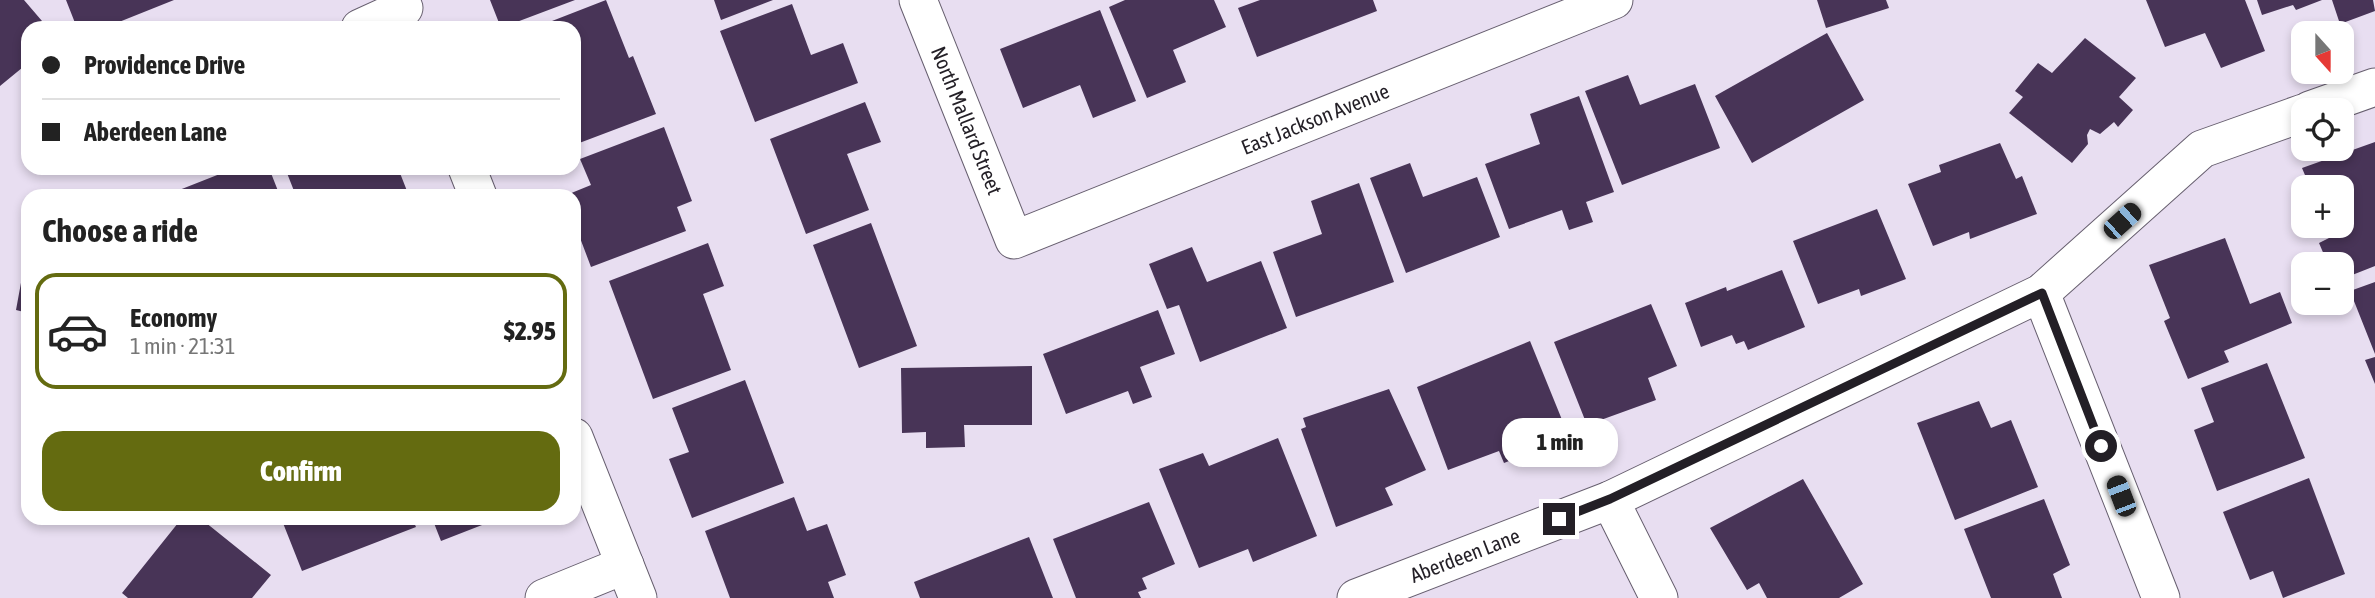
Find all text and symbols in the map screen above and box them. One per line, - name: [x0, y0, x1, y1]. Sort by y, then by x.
- north arrow: [2291, 21, 2354, 84]
- map controls: [2291, 21, 2354, 315]
- street label: North Mallard Street: [927, 43, 1008, 198]
- text: Providence Drive: [84, 50, 245, 80]
- street label: East Jackson Avenue: [1238, 78, 1392, 159]
- button: locate: [2291, 98, 2354, 161]
- text: Aberdeen Lane: [84, 117, 227, 147]
- button: +: [2291, 175, 2354, 238]
- car: [2100, 199, 2145, 243]
- text: Choose a ride: [42, 212, 198, 249]
- button: −: [2291, 252, 2354, 315]
- icon: car: [46, 300, 109, 363]
- text: Economy: [130, 303, 217, 333]
- text: $2.95: [504, 316, 556, 346]
- text: 1 min · 21:31: [130, 333, 236, 359]
- callout: 1 min: [1501, 418, 1617, 466]
- text: 1 min: [1537, 429, 1583, 455]
- route start: [2085, 430, 2117, 462]
- button: Confirm: [42, 431, 560, 511]
- car: [2104, 473, 2139, 519]
- route end: [1543, 503, 1575, 535]
- street label: Aberdeen Lane: [1407, 523, 1523, 587]

